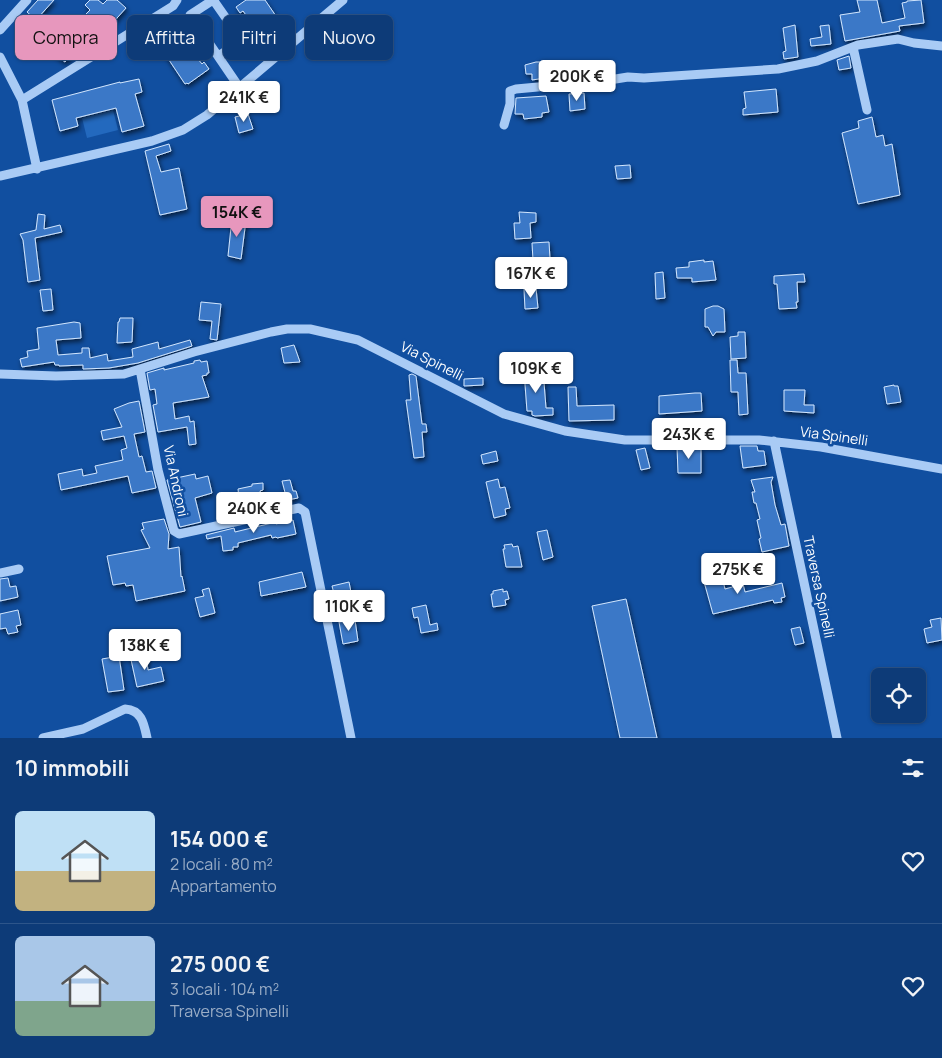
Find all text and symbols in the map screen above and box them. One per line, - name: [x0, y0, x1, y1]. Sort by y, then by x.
- chip: Compra: [15, 15, 117, 60]
- chip: Affitta: [127, 15, 213, 60]
- chip: Filtri: [223, 15, 295, 60]
- chip: Nuovo: [305, 15, 393, 60]
- pin: 200K €: [536, 59, 618, 102]
- text: 200K €: [550, 65, 604, 87]
- pin: 241K €: [203, 80, 285, 123]
- text: 241K €: [219, 86, 269, 108]
- pin: 154K €: [196, 196, 278, 238]
- text: 154K €: [212, 201, 262, 223]
- pin: 167K €: [490, 256, 572, 299]
- text: 167K €: [506, 262, 556, 284]
- street label: Via Spinelli: [397, 337, 467, 385]
- pin: 109K €: [495, 352, 577, 394]
- text: 109K €: [510, 357, 562, 379]
- pin: 243K €: [648, 418, 730, 460]
- street label: Via Spinelli: [799, 421, 869, 450]
- text: 243K €: [663, 423, 715, 445]
- street label: Via Androni: [160, 444, 193, 518]
- pin: 240K €: [213, 492, 295, 534]
- text: 240K €: [227, 497, 281, 519]
- street label: Traversa Spinelli: [799, 534, 840, 640]
- pin: 275K €: [697, 552, 779, 595]
- text: 275K €: [712, 558, 764, 580]
- pin: 110K €: [308, 590, 390, 632]
- text: 110K €: [325, 595, 373, 617]
- pin: 138K €: [104, 628, 186, 671]
- text: 138K €: [120, 634, 170, 656]
- map controls: [871, 668, 926, 723]
- button: locate: [871, 668, 926, 723]
- text: 10 immobili: [15, 754, 129, 782]
- icon: filters: [899, 754, 927, 782]
- text: 154 000 €: [170, 825, 268, 853]
- icon: home: [55, 831, 115, 891]
- icon: heart: [899, 847, 927, 875]
- text: 2 locali · 80 m²: [170, 853, 273, 875]
- text: Appartamento: [170, 875, 277, 897]
- text: 275 000 €: [170, 950, 270, 978]
- icon: home: [55, 956, 115, 1016]
- icon: heart: [899, 972, 927, 1000]
- text: 3 locali · 104 m²: [170, 978, 279, 1000]
- text: Traversa Spinelli: [170, 1000, 289, 1022]

